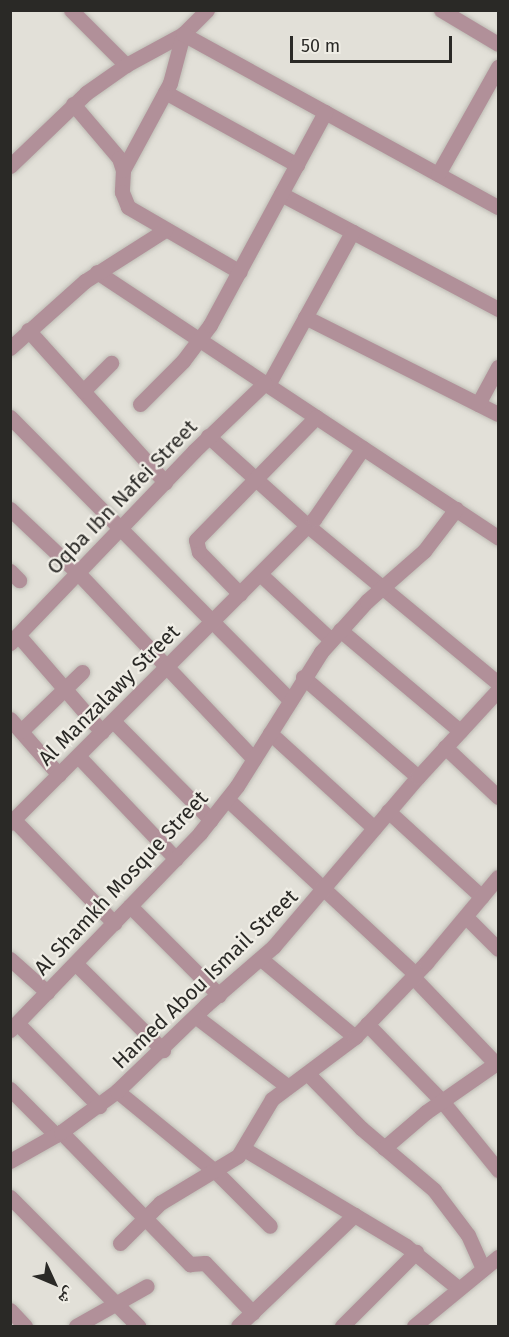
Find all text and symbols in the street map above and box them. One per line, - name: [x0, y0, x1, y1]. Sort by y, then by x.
- scale bar: [293, 24, 455, 62]
- text: 50 m: [301, 35, 340, 57]
- street label: Oqba Ibn Nafei Street: [42, 414, 202, 580]
- street label: Al Manzalawy Street: [33, 619, 185, 771]
- street label: Al Shamkh Mosque Street: [29, 786, 213, 980]
- street label: Hamed Abou Ismail Street: [107, 884, 303, 1074]
- north arrow: [24, 1253, 84, 1313]
- text: ش: [55, 1283, 80, 1309]

